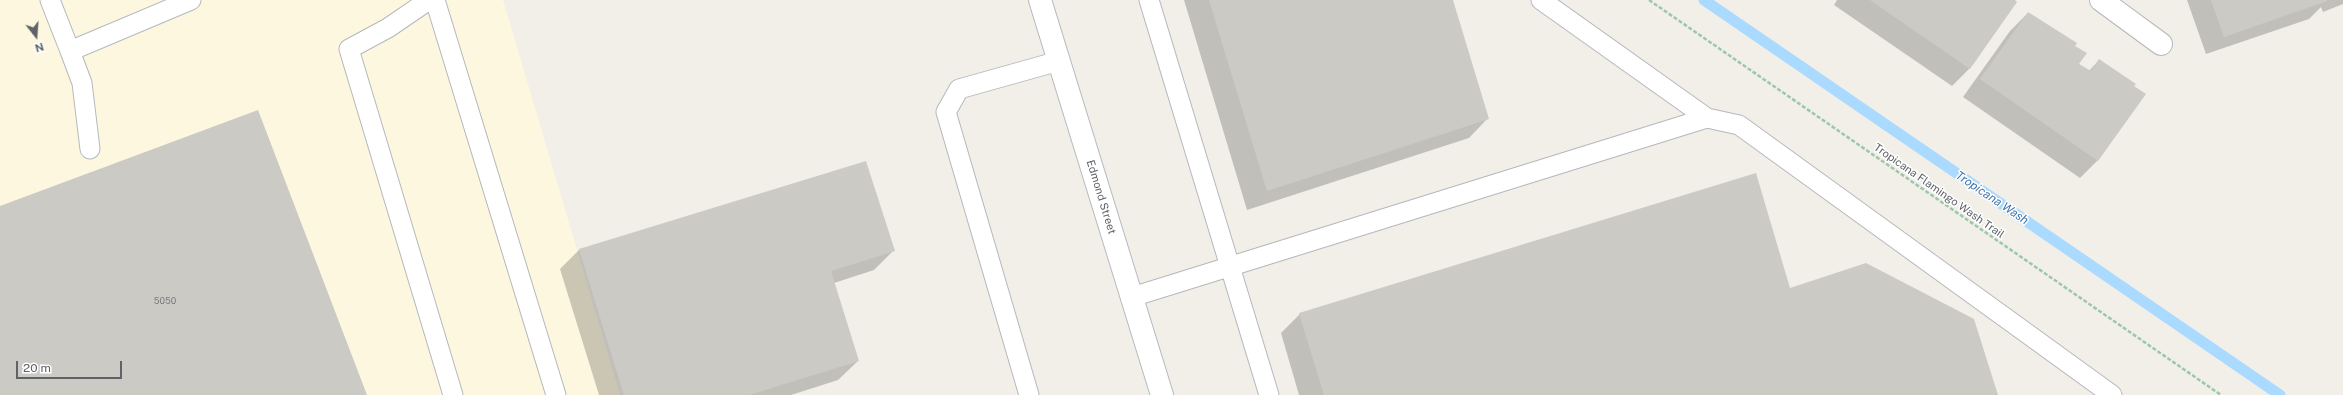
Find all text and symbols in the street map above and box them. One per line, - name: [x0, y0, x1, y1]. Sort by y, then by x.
- north arrow: [16, 16, 56, 56]
- text: N: [34, 40, 45, 54]
- street label: Tropicana Flamingo Wash Trail: [1871, 141, 2007, 241]
- street label: Edmond Street: [1083, 158, 1119, 236]
- water label: Tropicana Wash: [1953, 168, 2031, 228]
- house number: 5050: [154, 296, 176, 306]
- scale bar: [18, 353, 124, 379]
- text: 20 m: [23, 361, 51, 375]

